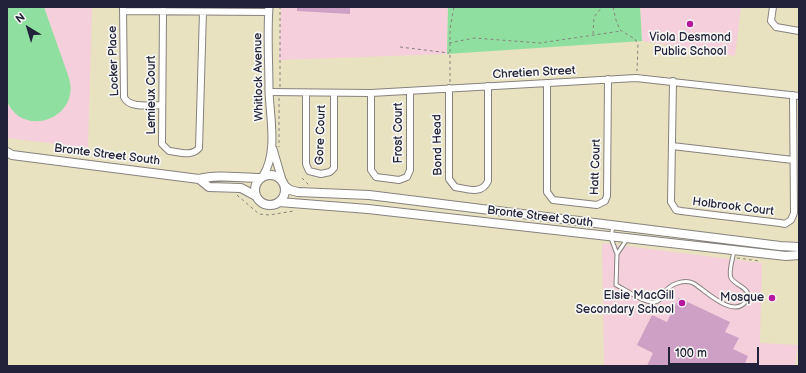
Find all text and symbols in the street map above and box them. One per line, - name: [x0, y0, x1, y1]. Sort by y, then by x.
- north arrow: [8, 8, 48, 48]
- text: N: [13, 10, 28, 26]
- marker: Viola Desmond Public School: [685, 19, 695, 29]
- street label: Locker Place: [106, 26, 122, 96]
- place label: Viola Desmond Public School: [649, 31, 731, 59]
- street label: Whitlock Avenue: [251, 32, 267, 122]
- street label: Lemieux Court: [145, 55, 159, 135]
- street label: Chretien Street: [492, 64, 576, 82]
- street label: Frost Court: [392, 103, 406, 163]
- street label: Gore Court: [313, 105, 329, 165]
- street label: Bond Head: [430, 114, 446, 176]
- street label: Hatt Court: [588, 139, 604, 195]
- street label: Bronte Street South: [53, 141, 161, 169]
- street label: Holbrook Court: [691, 195, 775, 219]
- street label: Bronte Street South: [486, 203, 594, 231]
- place label: Elsie MacGill Secondary School: [576, 289, 674, 317]
- place label: Mosque: [720, 291, 764, 305]
- marker: Mosque: [767, 293, 777, 303]
- marker: Elsie MacGill Secondary School: [677, 298, 687, 308]
- scale bar: [670, 339, 761, 365]
- text: 100 m: [675, 346, 707, 361]

